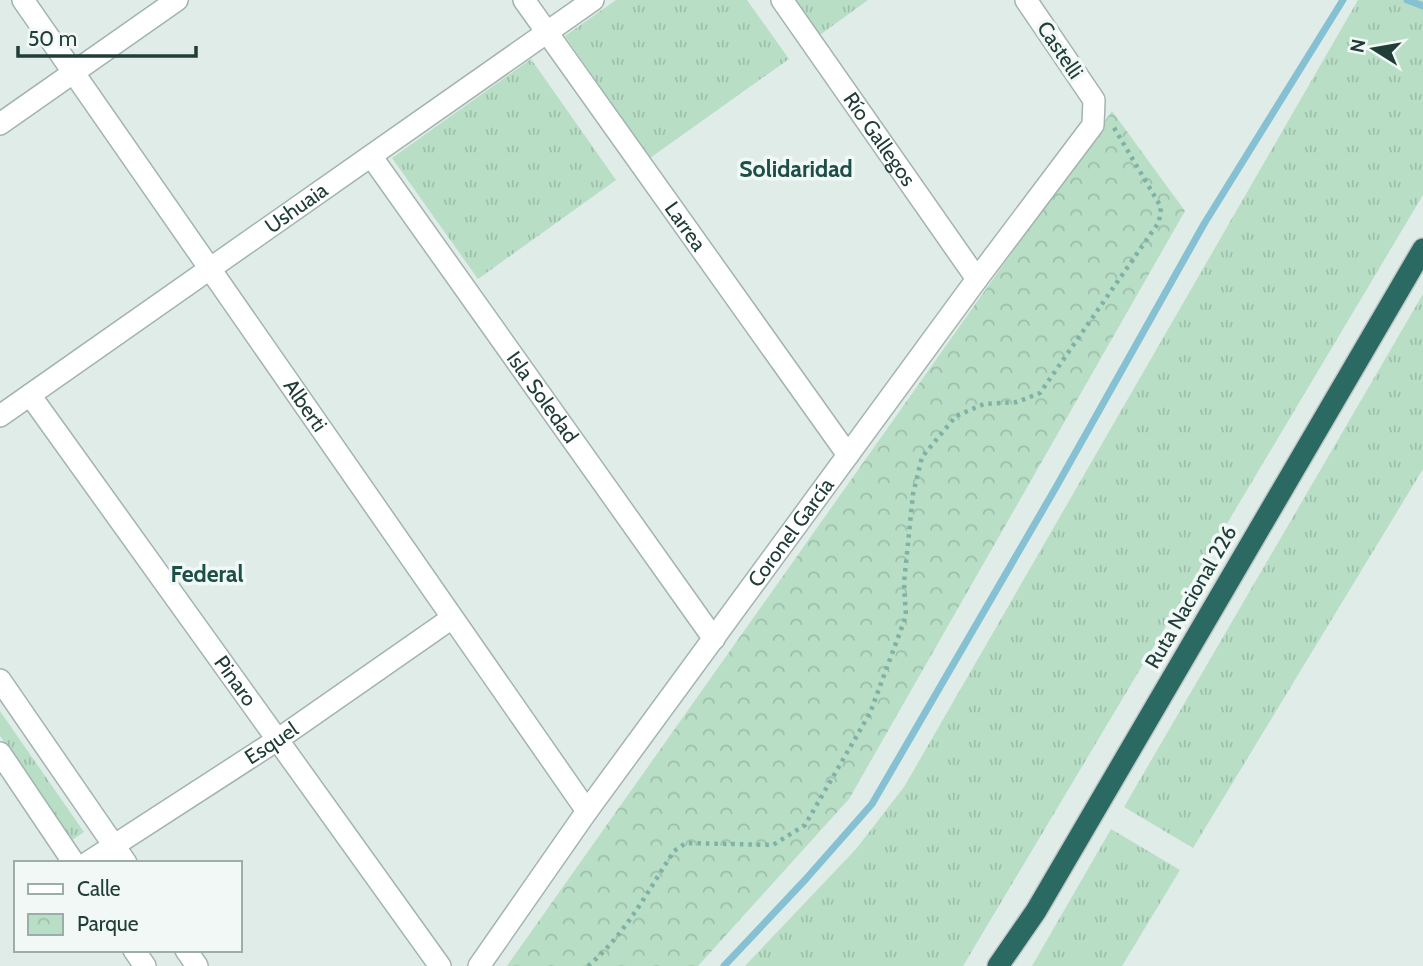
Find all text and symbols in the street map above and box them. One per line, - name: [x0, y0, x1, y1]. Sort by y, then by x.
- scale bar: [18, 14, 196, 58]
- north arrow: [1339, 14, 1409, 84]
- street label: Castelli: [1032, 16, 1089, 83]
- text: 50 m: [28, 26, 77, 51]
- text: N: [1345, 37, 1370, 55]
- street label: Río Gallegos: [838, 87, 921, 191]
- district label: Solidaridad: [739, 155, 853, 183]
- street label: Ushuaia: [260, 177, 332, 238]
- street label: Larrea: [660, 197, 712, 256]
- street label: Isla Soledad: [502, 346, 584, 448]
- street label: Alberti: [279, 374, 332, 436]
- street label: Coronel García: [742, 473, 839, 592]
- street label: Ruta Nacional 226: [1140, 521, 1242, 673]
- district label: Federal: [170, 560, 244, 588]
- street label: Pinaro: [209, 651, 262, 711]
- street label: Esquel: [240, 716, 303, 769]
- legend: [14, 861, 242, 952]
- text: Calle: [77, 876, 121, 901]
- text: Parque: [77, 911, 139, 936]

